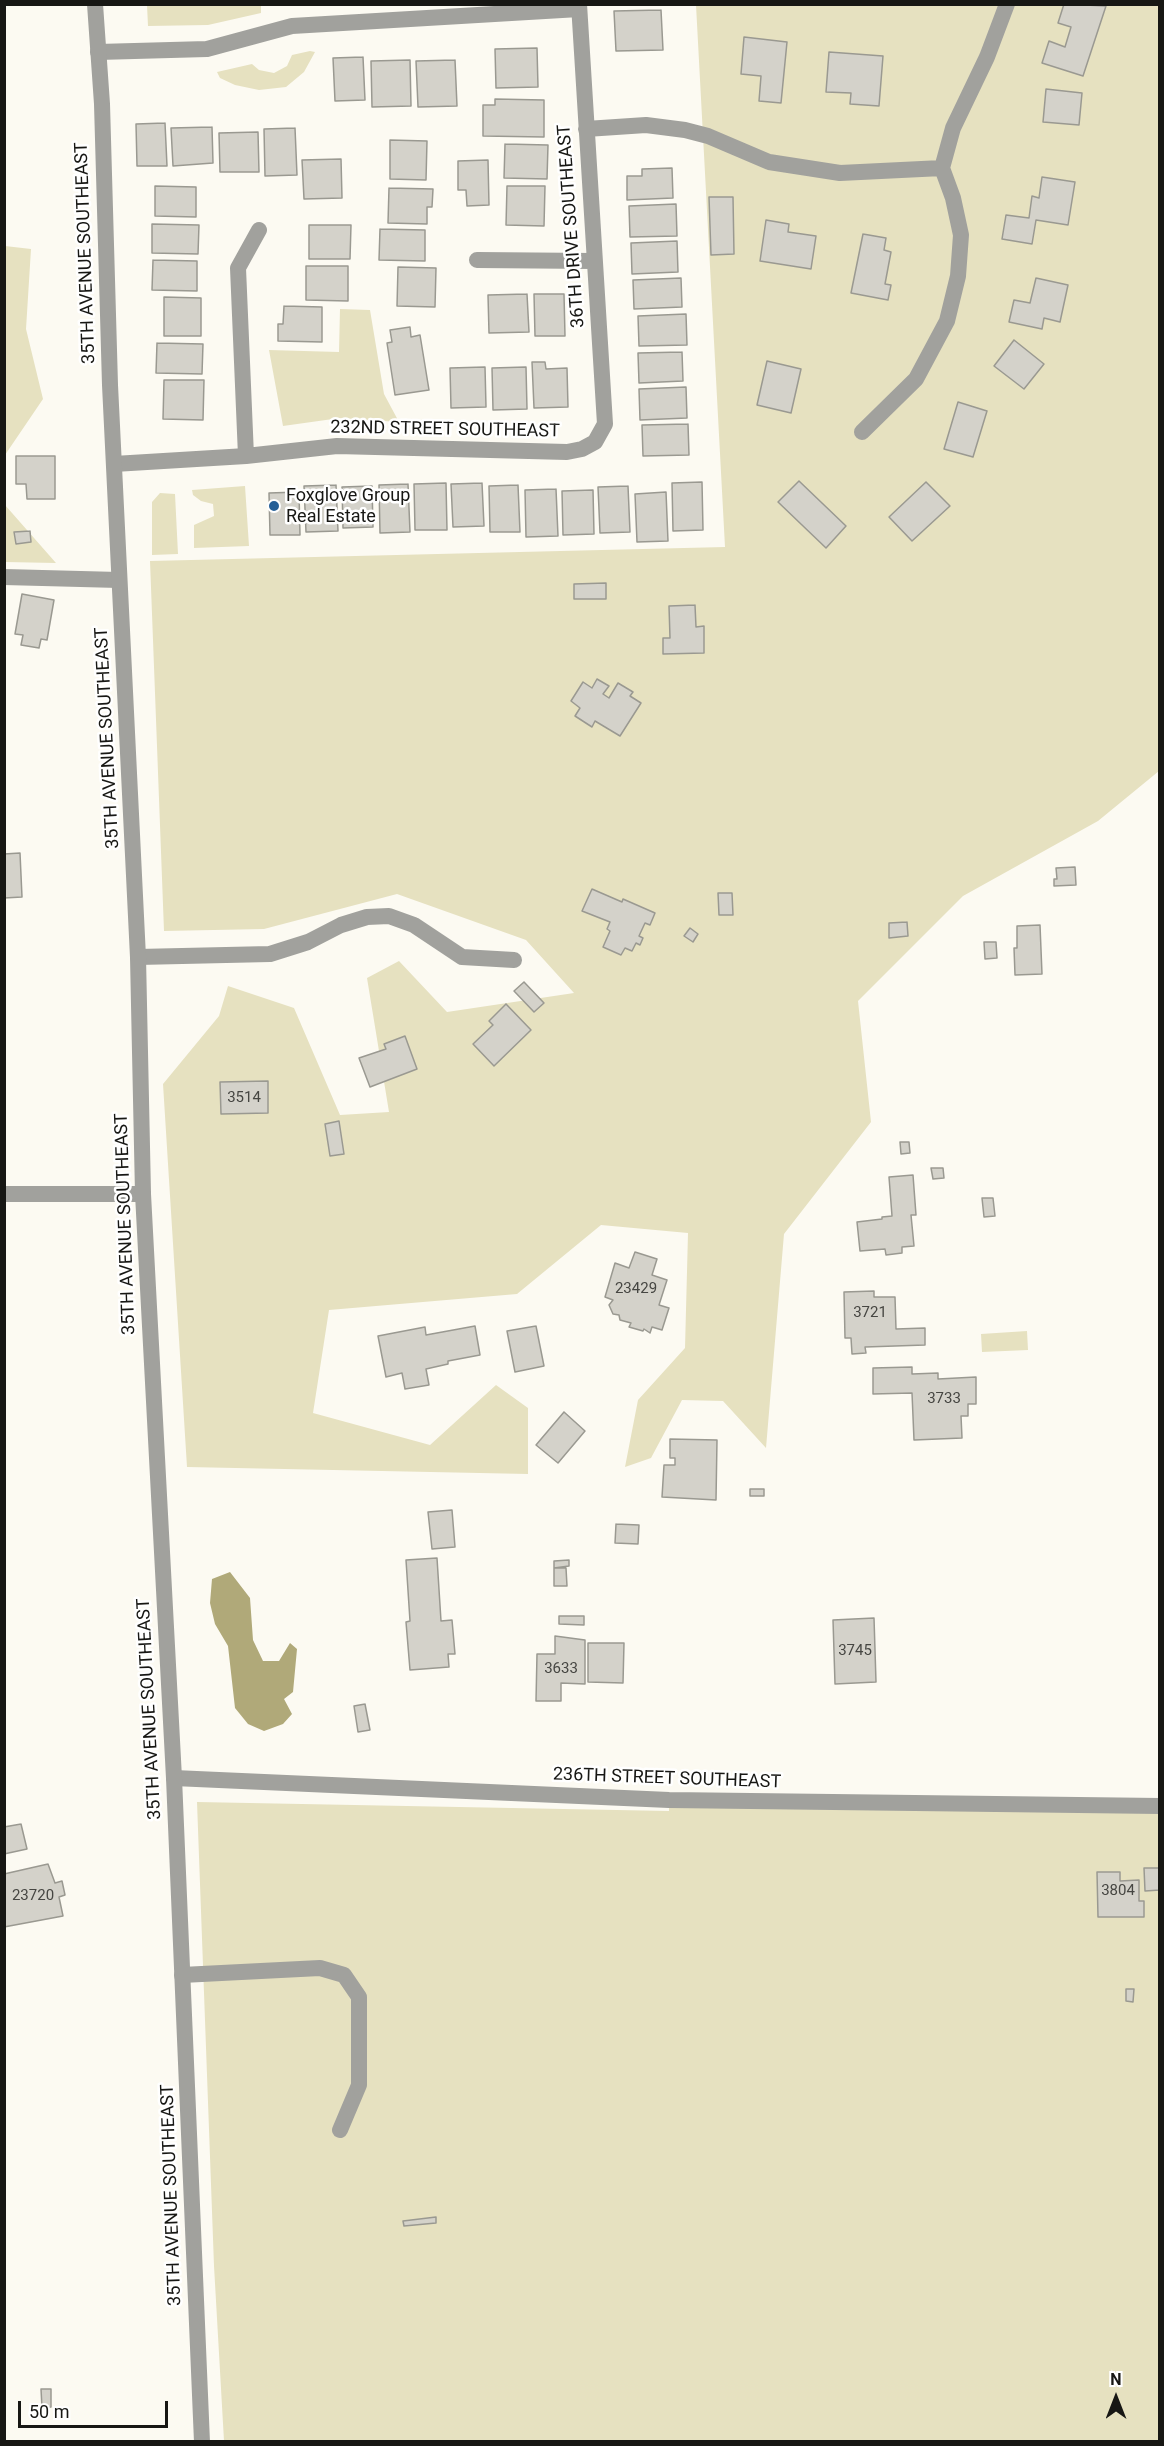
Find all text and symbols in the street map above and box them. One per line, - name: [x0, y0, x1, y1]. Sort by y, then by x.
- street label: 36TH DRIVE SOUTHEAST: [554, 124, 590, 328]
- street label: 35TH AVENUE SOUTHEAST: [71, 142, 101, 364]
- street label: 232ND STREET SOUTHEAST: [330, 417, 560, 443]
- place label: Foxglove Group Real Estate: [286, 485, 410, 528]
- marker: Foxglove Group Real Estate: [267, 499, 281, 513]
- street label: 35TH AVENUE SOUTHEAST: [91, 627, 125, 849]
- house number: 3514: [227, 1089, 261, 1107]
- street label: 35TH AVENUE SOUTHEAST: [111, 1113, 141, 1335]
- house number: 23429: [615, 1280, 657, 1298]
- house number: 3721: [853, 1304, 887, 1322]
- house number: 3733: [927, 1390, 961, 1408]
- street label: 35TH AVENUE SOUTHEAST: [133, 1598, 167, 1820]
- house number: 3745: [838, 1642, 872, 1660]
- house number: 3633: [544, 1660, 578, 1678]
- street label: 236TH STREET SOUTHEAST: [552, 1764, 782, 1794]
- house number: 3804: [1101, 1882, 1135, 1900]
- house number: 23720: [12, 1887, 54, 1905]
- street label: 35TH AVENUE SOUTHEAST: [157, 2084, 187, 2306]
- north arrow: [1086, 2368, 1146, 2428]
- text: N: [1110, 2370, 1122, 2389]
- scale bar: [21, 2389, 171, 2427]
- text: 50 m: [29, 2401, 69, 2422]

